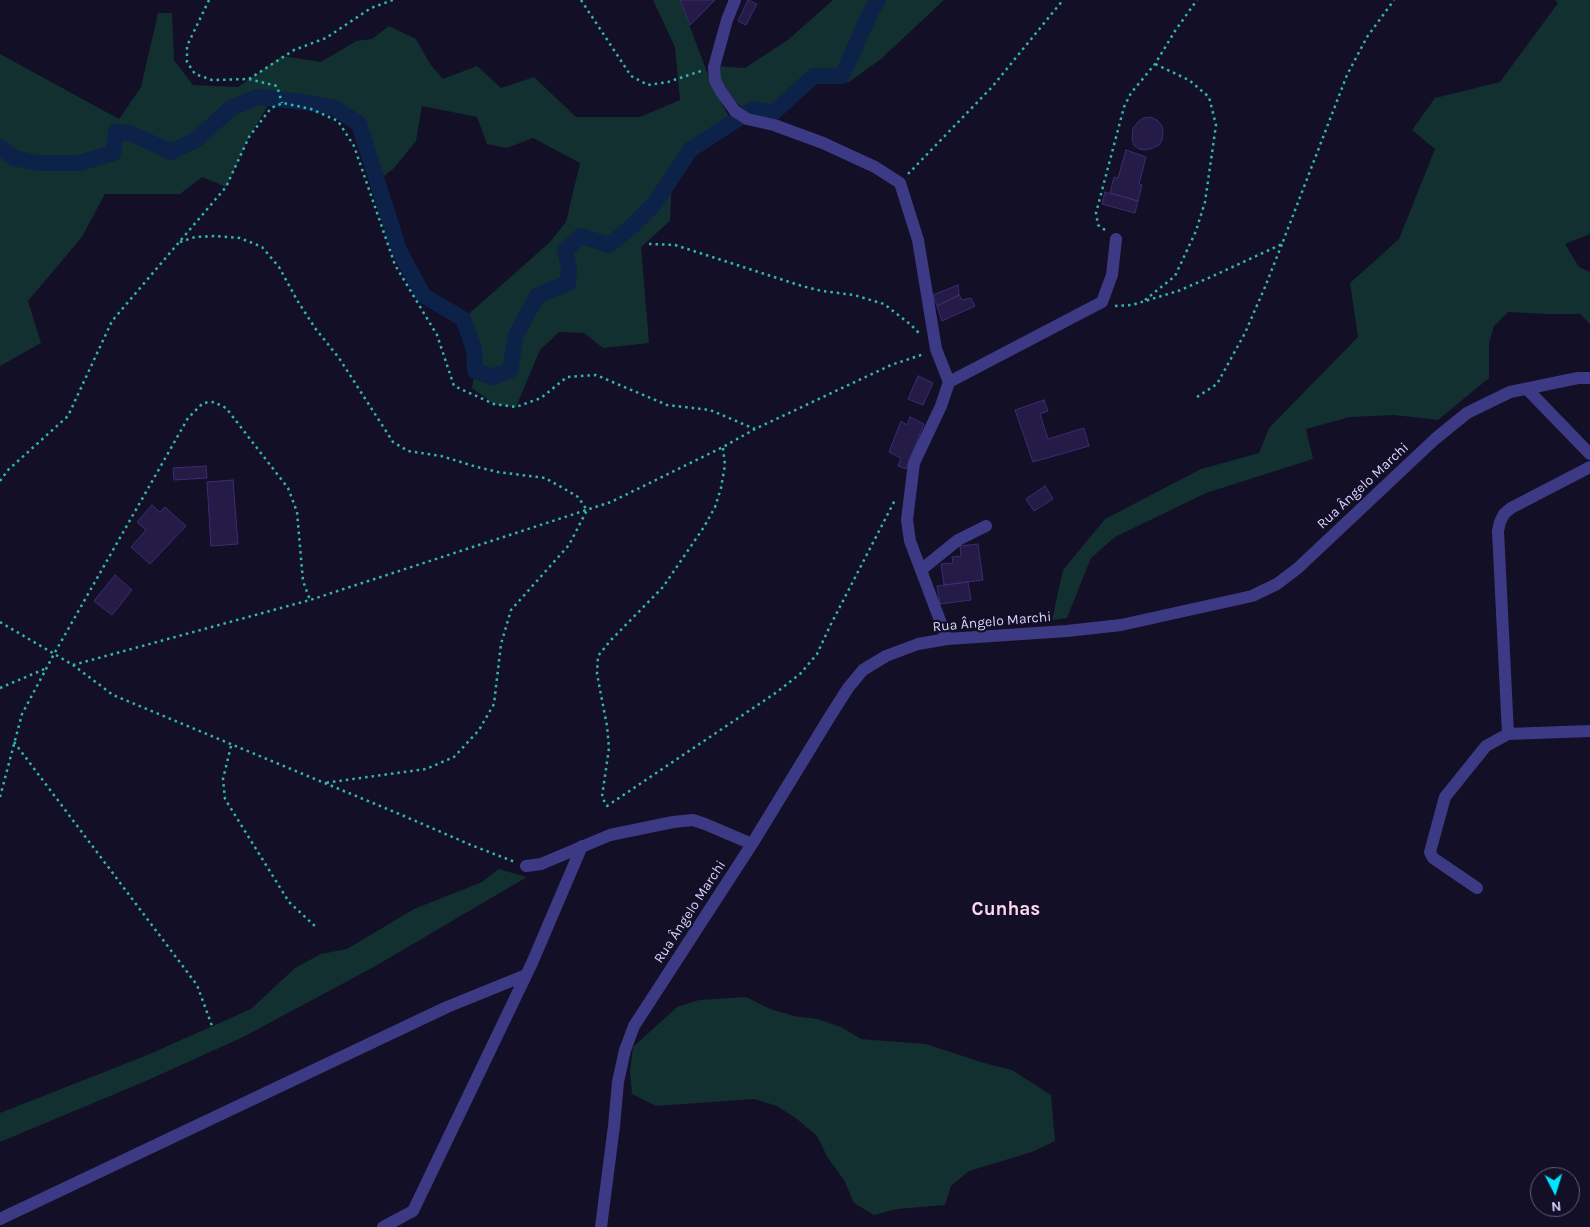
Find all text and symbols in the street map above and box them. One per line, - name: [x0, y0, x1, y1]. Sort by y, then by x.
- street label: Rua Ângelo Marchi: [1314, 439, 1412, 533]
- street label: Rua Ângelo Marchi: [932, 608, 1052, 636]
- street label: Rua Ângelo Marchi: [651, 858, 729, 966]
- district label: Cunhas: [972, 899, 1040, 921]
- north arrow: [1530, 1167, 1580, 1217]
- text: N: [1551, 1198, 1562, 1215]

